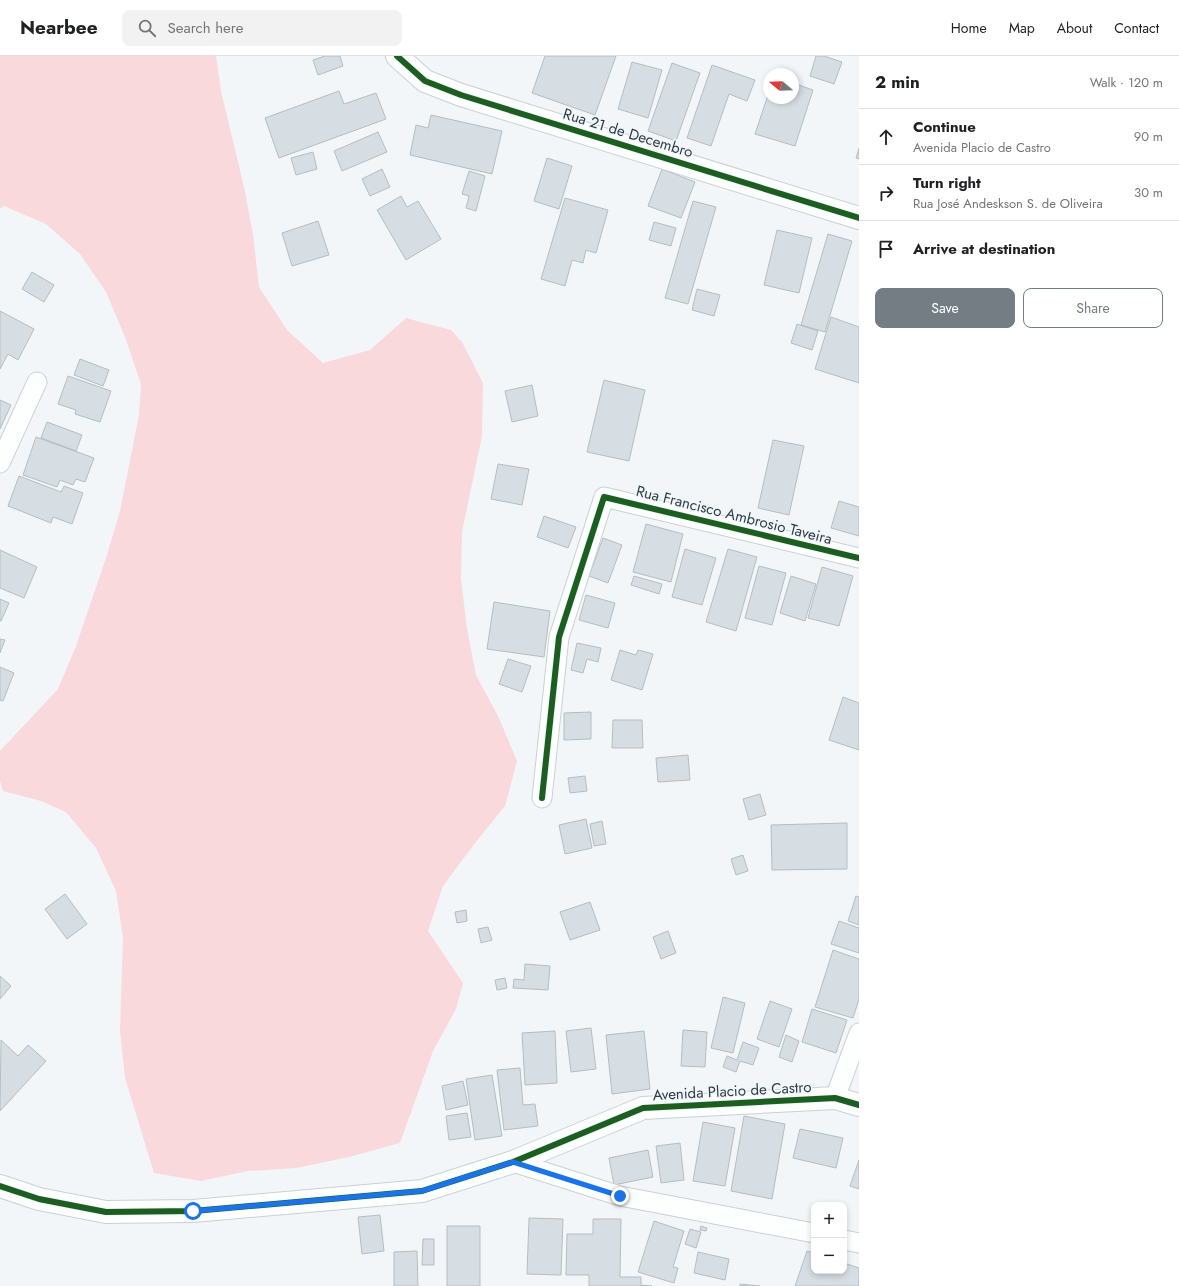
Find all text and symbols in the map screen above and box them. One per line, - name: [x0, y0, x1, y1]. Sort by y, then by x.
- search box: [122, 10, 402, 46]
- text: Nearbee: [20, 14, 98, 41]
- icon: search: [136, 17, 158, 39]
- text: Search here: [168, 17, 243, 39]
- text: Home: [951, 18, 987, 38]
- text: Map: [1009, 18, 1035, 38]
- text: About: [1057, 18, 1092, 38]
- text: Contact: [1114, 18, 1159, 38]
- north arrow: [763, 68, 799, 104]
- text: 2 min: [875, 70, 920, 94]
- text: Walk · 120 m: [1090, 73, 1163, 92]
- street label: Rua 21 de Decembro: [560, 103, 696, 163]
- text: Continue: [913, 116, 976, 138]
- icon: ahead: [875, 126, 897, 148]
- text: 90 m: [1134, 127, 1163, 146]
- text: Avenida Placio de Castro: [913, 138, 1051, 157]
- text: Turn right: [913, 172, 981, 194]
- icon: right: [875, 182, 897, 204]
- text: 30 m: [1134, 183, 1163, 202]
- text: Rua José Andeskson S. de Oliveira: [913, 194, 1103, 213]
- icon: arrive: [875, 238, 897, 260]
- text: Arrive at destination: [913, 238, 1055, 260]
- button: Save: [875, 288, 1015, 328]
- button: Share: [1023, 288, 1163, 328]
- street label: Rua Francisco Ambrosio Taveira: [634, 480, 834, 550]
- street label: Avenida Placio de Castro: [652, 1076, 812, 1106]
- route end: [611, 1187, 629, 1205]
- route start: [184, 1202, 202, 1220]
- map controls: [811, 1202, 847, 1274]
- button: +: [811, 1202, 847, 1238]
- button: −: [811, 1238, 847, 1274]

